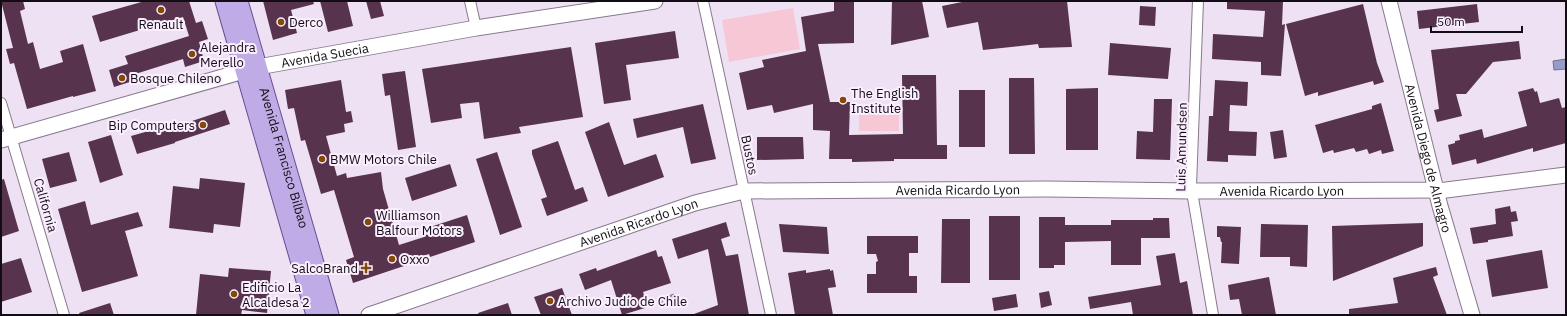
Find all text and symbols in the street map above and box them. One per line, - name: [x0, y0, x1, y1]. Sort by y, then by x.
- marker: Renault: [156, 5, 166, 15]
- scale bar: [1431, 8, 1522, 34]
- place label: Derco: [289, 14, 323, 31]
- text: 50 m: [1437, 14, 1465, 29]
- place label: Renault: [138, 16, 184, 33]
- marker: Derco: [276, 17, 286, 27]
- place label: Alejandra Merello: [200, 39, 256, 71]
- street label: Avenida Suecia: [280, 39, 370, 72]
- marker: Alejandra Merello: [187, 49, 197, 59]
- place label: Bosque Chileno: [130, 70, 221, 87]
- marker: Bosque Chileno: [117, 73, 127, 83]
- street label: Avenida Diego de Almagro: [1401, 82, 1455, 235]
- street label: Avenida Francisco Bilbao: [255, 85, 312, 230]
- place label: The English Institute: [851, 85, 918, 117]
- marker: The English Institute: [838, 95, 848, 105]
- street label: Luis Amundsen: [1172, 102, 1191, 192]
- place label: Bip Computers: [108, 117, 195, 134]
- marker: Bip Computers: [198, 120, 208, 130]
- street label: Bustos: [737, 134, 762, 177]
- place label: BMW Motors Chile: [330, 151, 437, 168]
- marker: BMW Motors Chile: [317, 154, 327, 164]
- street label: California: [30, 176, 61, 234]
- street label: Avenida Ricardo Lyon: [896, 181, 1020, 199]
- street label: Avenida Ricardo Lyon: [1220, 182, 1344, 200]
- street label: Avenida Ricardo Lyon: [577, 195, 700, 251]
- place label: Williamson Balfour Motors: [376, 207, 462, 239]
- marker: Williamson Balfour Motors: [363, 217, 373, 227]
- place label: Oxxo: [400, 251, 430, 268]
- marker: Oxxo: [387, 254, 397, 264]
- place label: SalcoBrand: [291, 260, 358, 277]
- marker: SalcoBrand: [361, 263, 371, 273]
- place label: Edificio La Alcaldesa 2: [242, 279, 310, 311]
- marker: Edificio La Alcaldesa 2: [229, 289, 239, 299]
- place label: Archivo Judío de Chile: [558, 293, 687, 310]
- marker: Archivo Judío de Chile: [545, 296, 555, 306]

